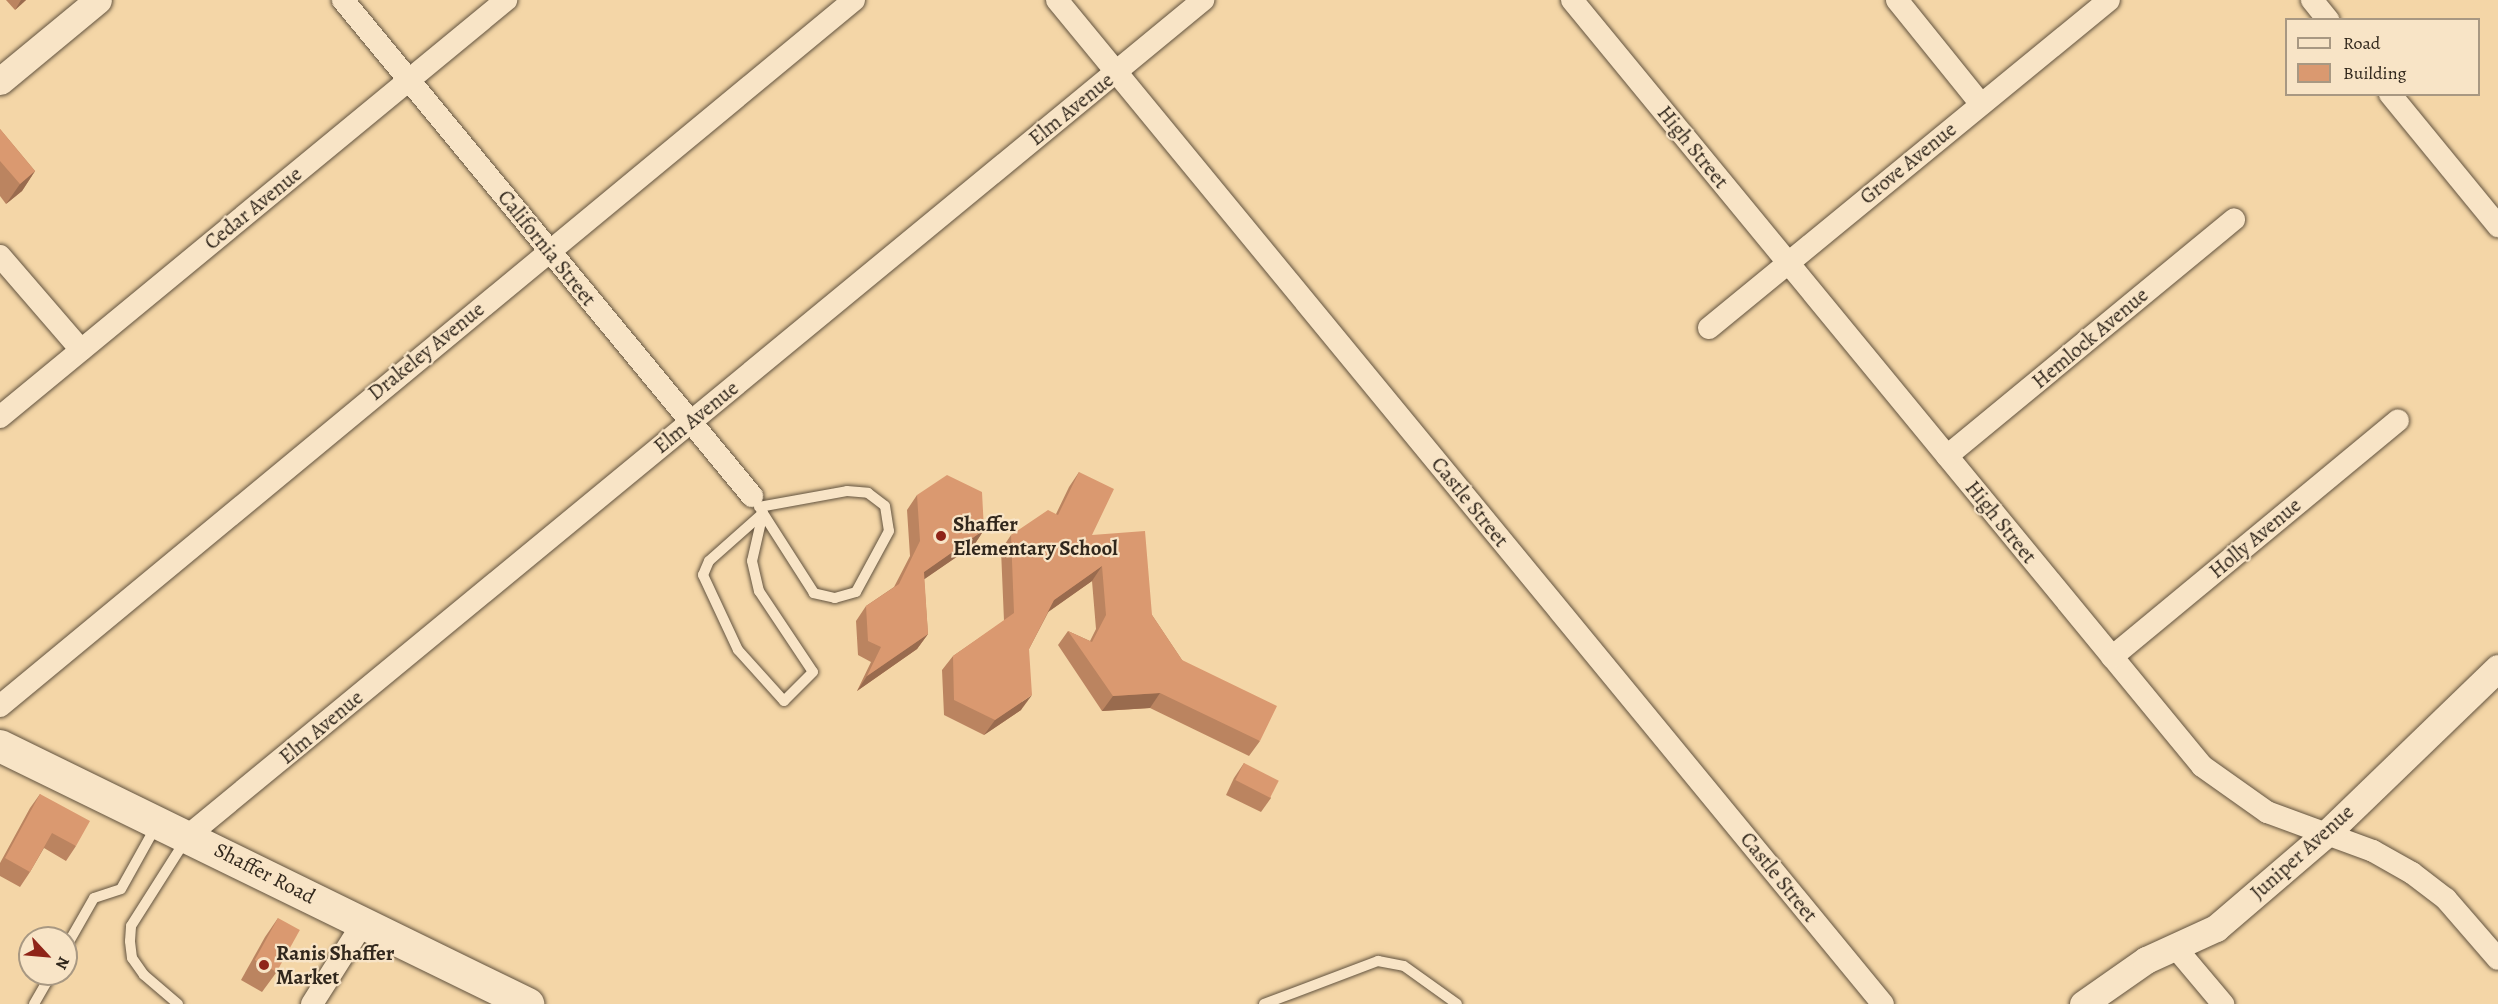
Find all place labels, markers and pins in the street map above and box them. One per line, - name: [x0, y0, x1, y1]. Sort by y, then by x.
- place label: Shaffer Elementary School: [953, 511, 1118, 561]
- marker: Shaffer Elementary School: [934, 529, 948, 543]
- place label: Ranis Shaffer Market: [276, 940, 394, 990]
- marker: Ranis Shaffer Market: [257, 958, 271, 972]

